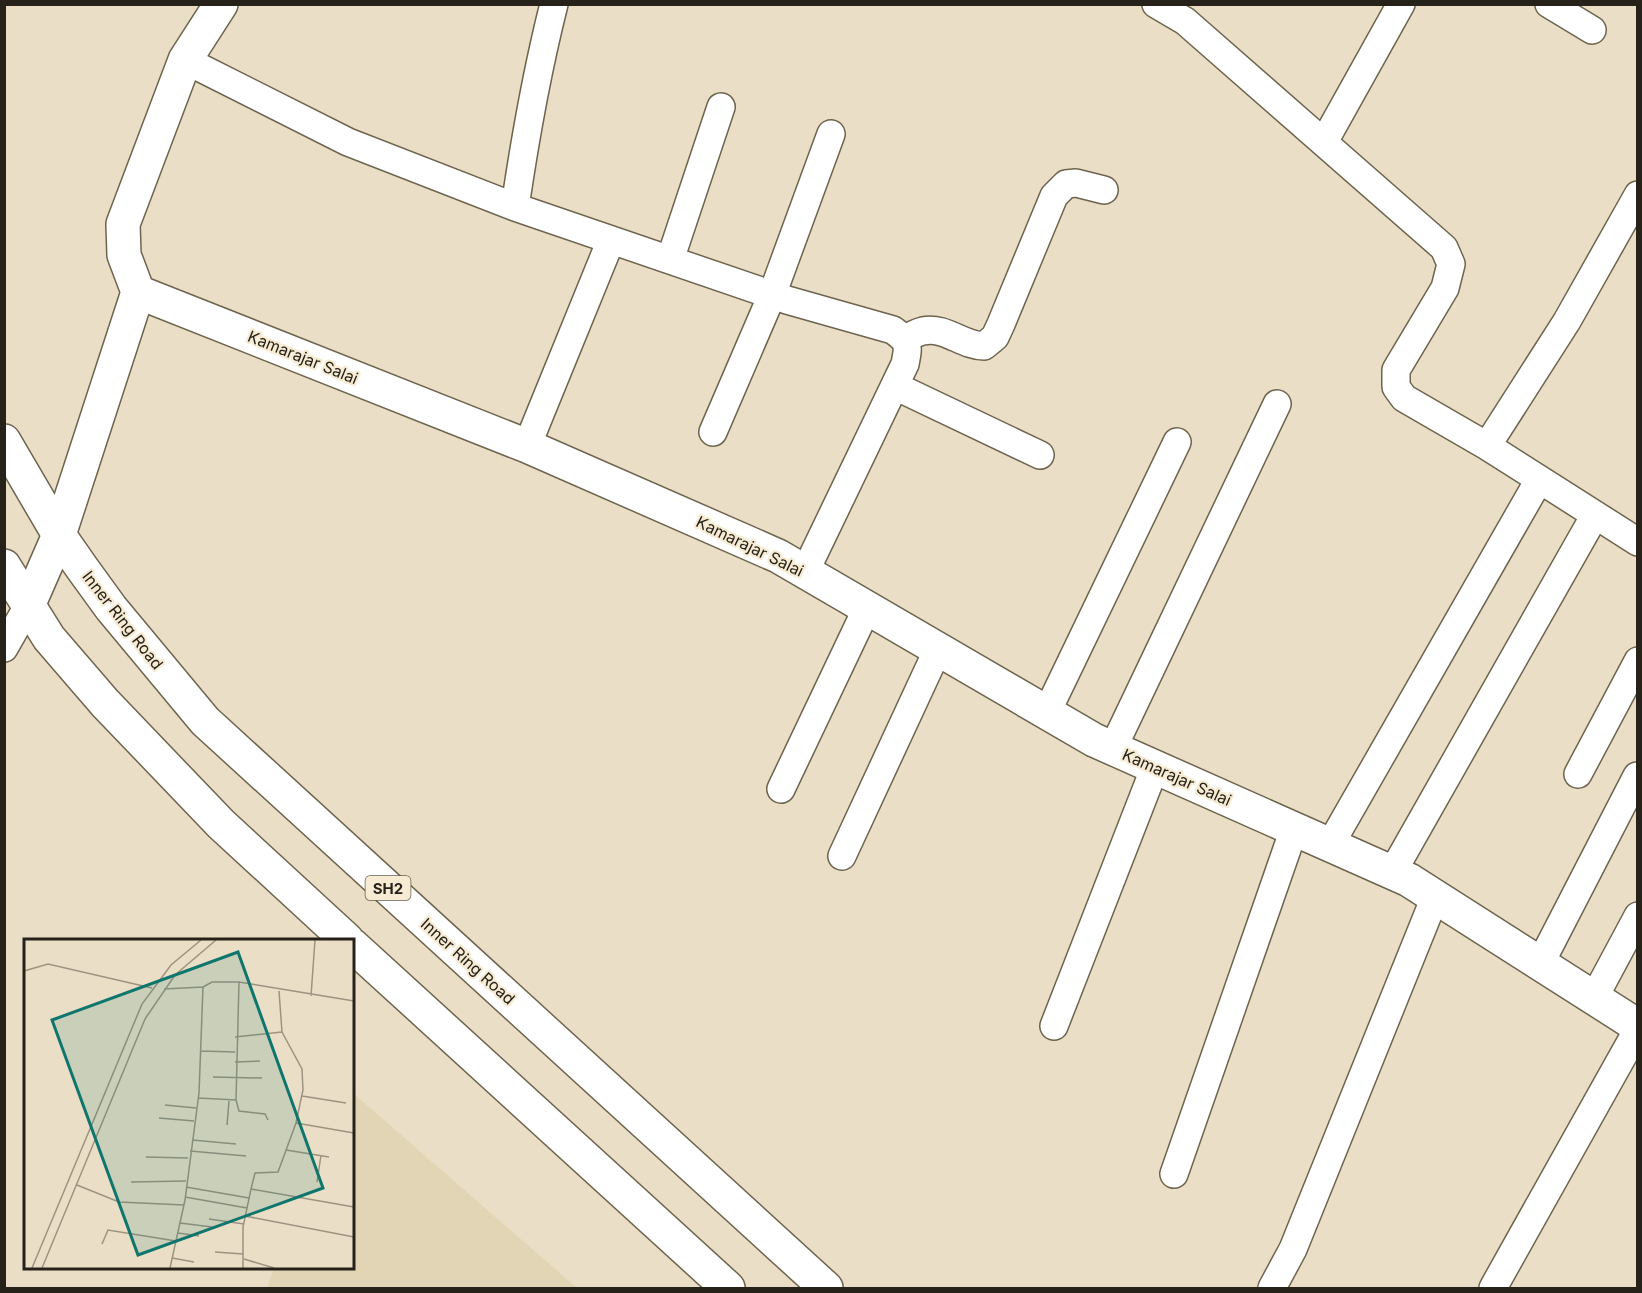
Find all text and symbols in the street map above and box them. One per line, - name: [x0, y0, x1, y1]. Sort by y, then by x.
- street label: Kamarajar Salai: [245, 326, 361, 388]
- street label: Kamarajar Salai: [693, 511, 807, 581]
- street label: Inner Ring Road: [78, 567, 168, 673]
- street label: Kamarajar Salai: [1119, 744, 1235, 810]
- road number: SH2: [366, 876, 410, 900]
- street label: Inner Ring Road: [417, 914, 519, 1008]
- inset map: [24, 939, 354, 1269]

